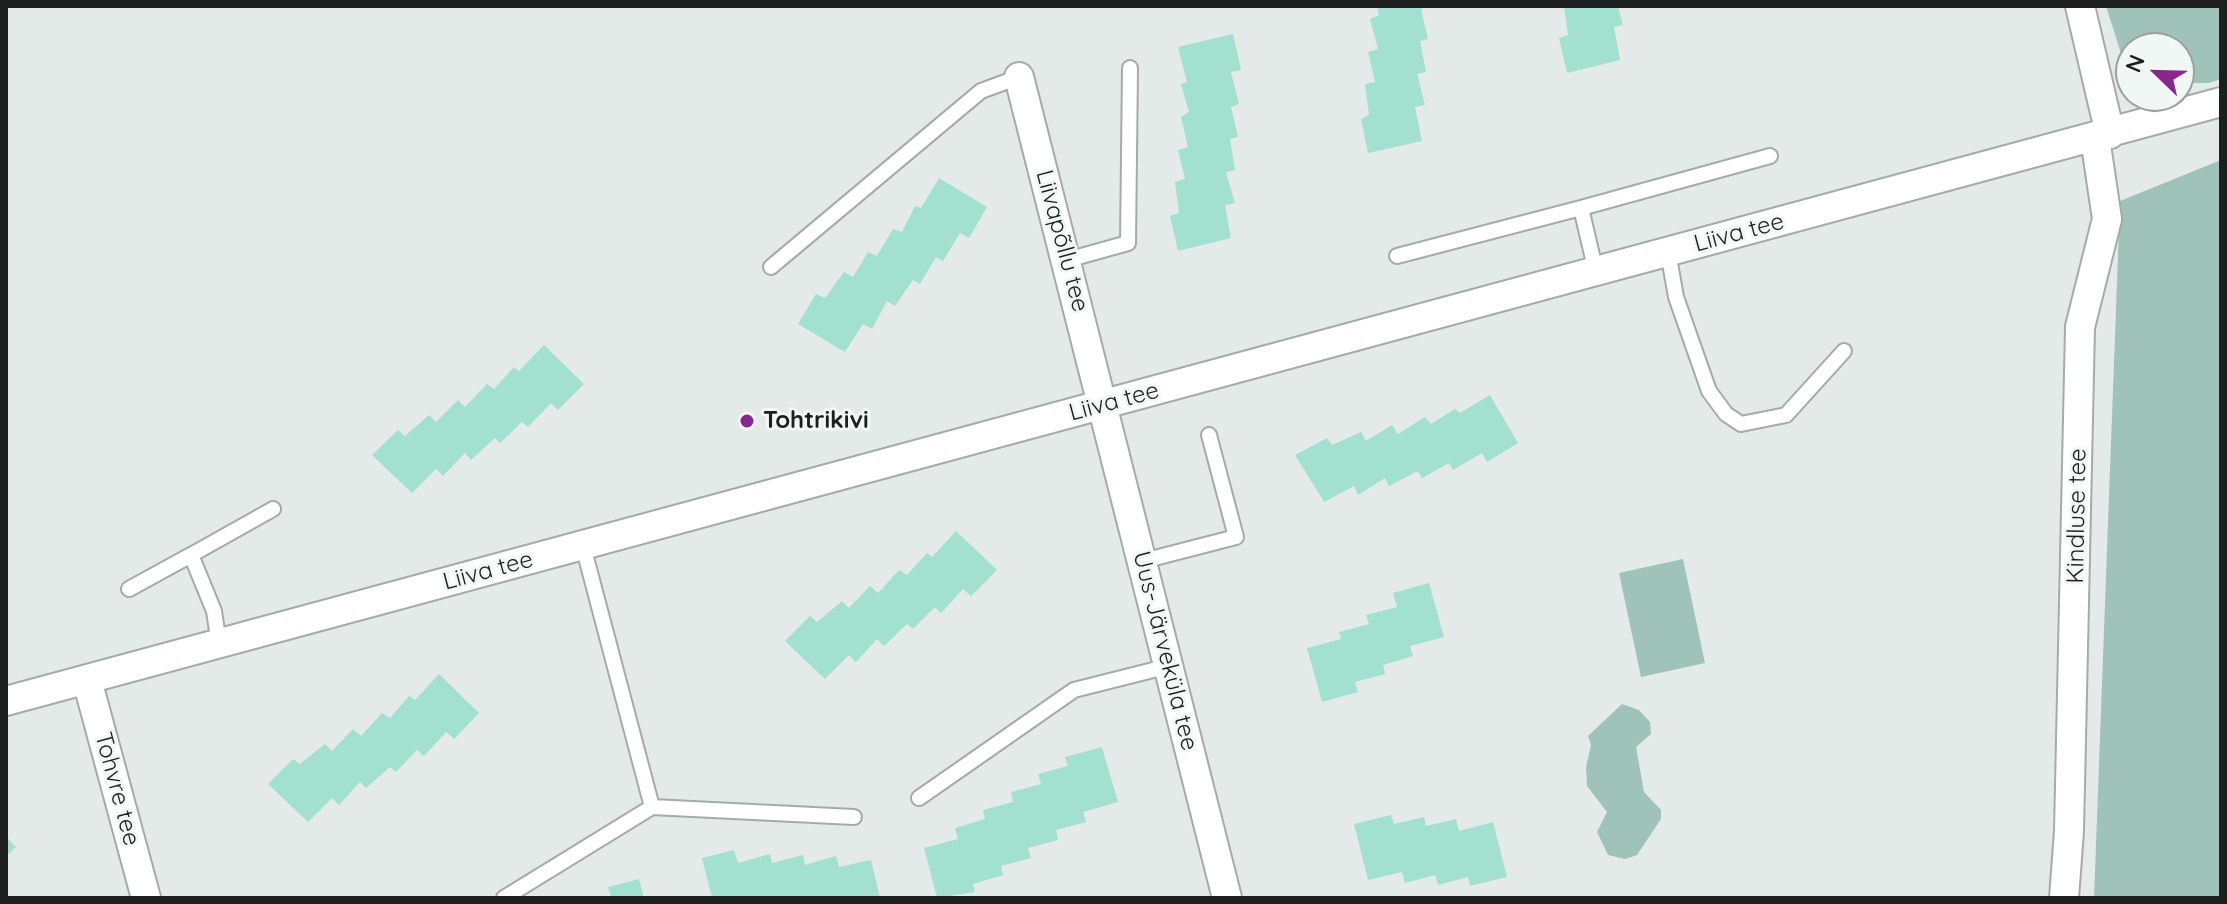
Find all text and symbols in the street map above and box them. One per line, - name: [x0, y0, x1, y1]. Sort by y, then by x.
- north arrow: [2115, 32, 2195, 112]
- text: N: [2119, 50, 2151, 76]
- street label: Liivapõllu tee: [1029, 167, 1095, 315]
- street label: Liiva tee: [1691, 207, 1787, 259]
- street label: Liiva tee: [1066, 376, 1162, 428]
- place label: Tohtrikivi: [763, 407, 869, 435]
- marker: Tohtrikivi: [738, 412, 756, 430]
- street label: Kindluse tee: [2061, 448, 2093, 584]
- street label: Liiva tee: [440, 545, 536, 597]
- street label: Uus-Järveküla tee: [1126, 548, 1204, 754]
- street label: Tohvre tee: [88, 729, 146, 849]

